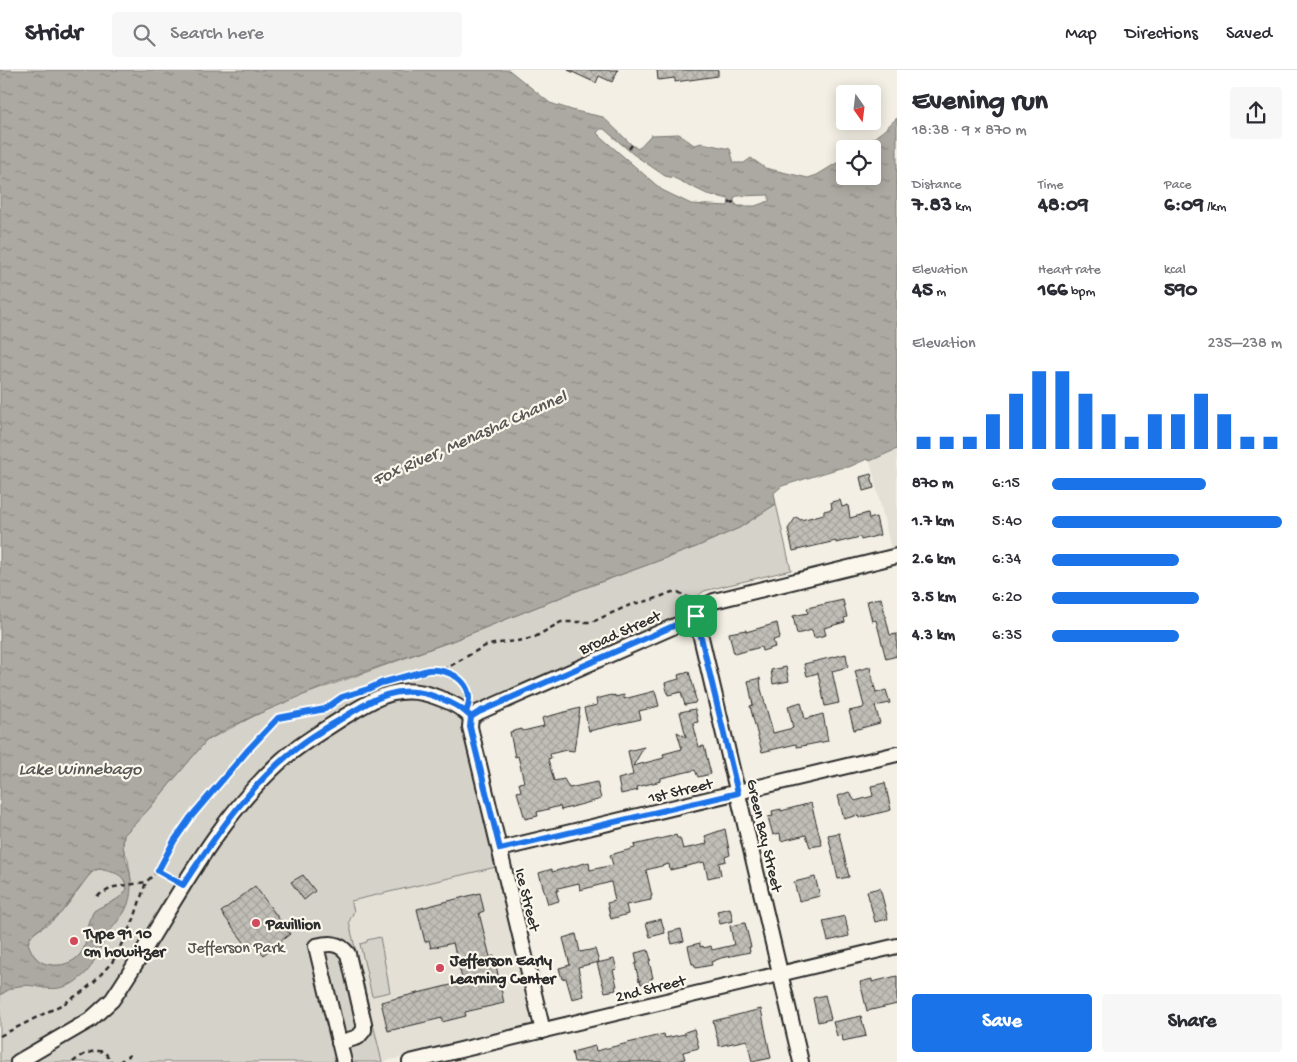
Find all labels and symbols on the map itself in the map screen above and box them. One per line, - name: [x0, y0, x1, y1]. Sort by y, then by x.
- north arrow: [836, 85, 881, 130]
- water label: Fox River, Menasha Channel: [370, 387, 571, 492]
- pin: [675, 595, 717, 637]
- street label: Broad Street: [576, 607, 665, 661]
- water label: Lake Winnebago: [19, 760, 142, 781]
- street label: 1st Street: [646, 775, 716, 809]
- street label: Green Bay Street: [740, 778, 785, 895]
- street label: Ice Street: [509, 866, 543, 935]
- marker: Pavillion: [250, 917, 262, 929]
- place label: Pavillion: [265, 917, 321, 936]
- place label: Type 91 10 cm howitzer: [82, 926, 167, 963]
- marker: Type 91 10 cm howitzer: [68, 935, 80, 947]
- park label: Jefferson Park: [188, 940, 286, 959]
- place label: Jefferson Early Learning Center: [449, 952, 558, 990]
- marker: Jefferson Early Learning Center: [434, 962, 446, 974]
- street label: 2nd Street: [614, 972, 689, 1008]

